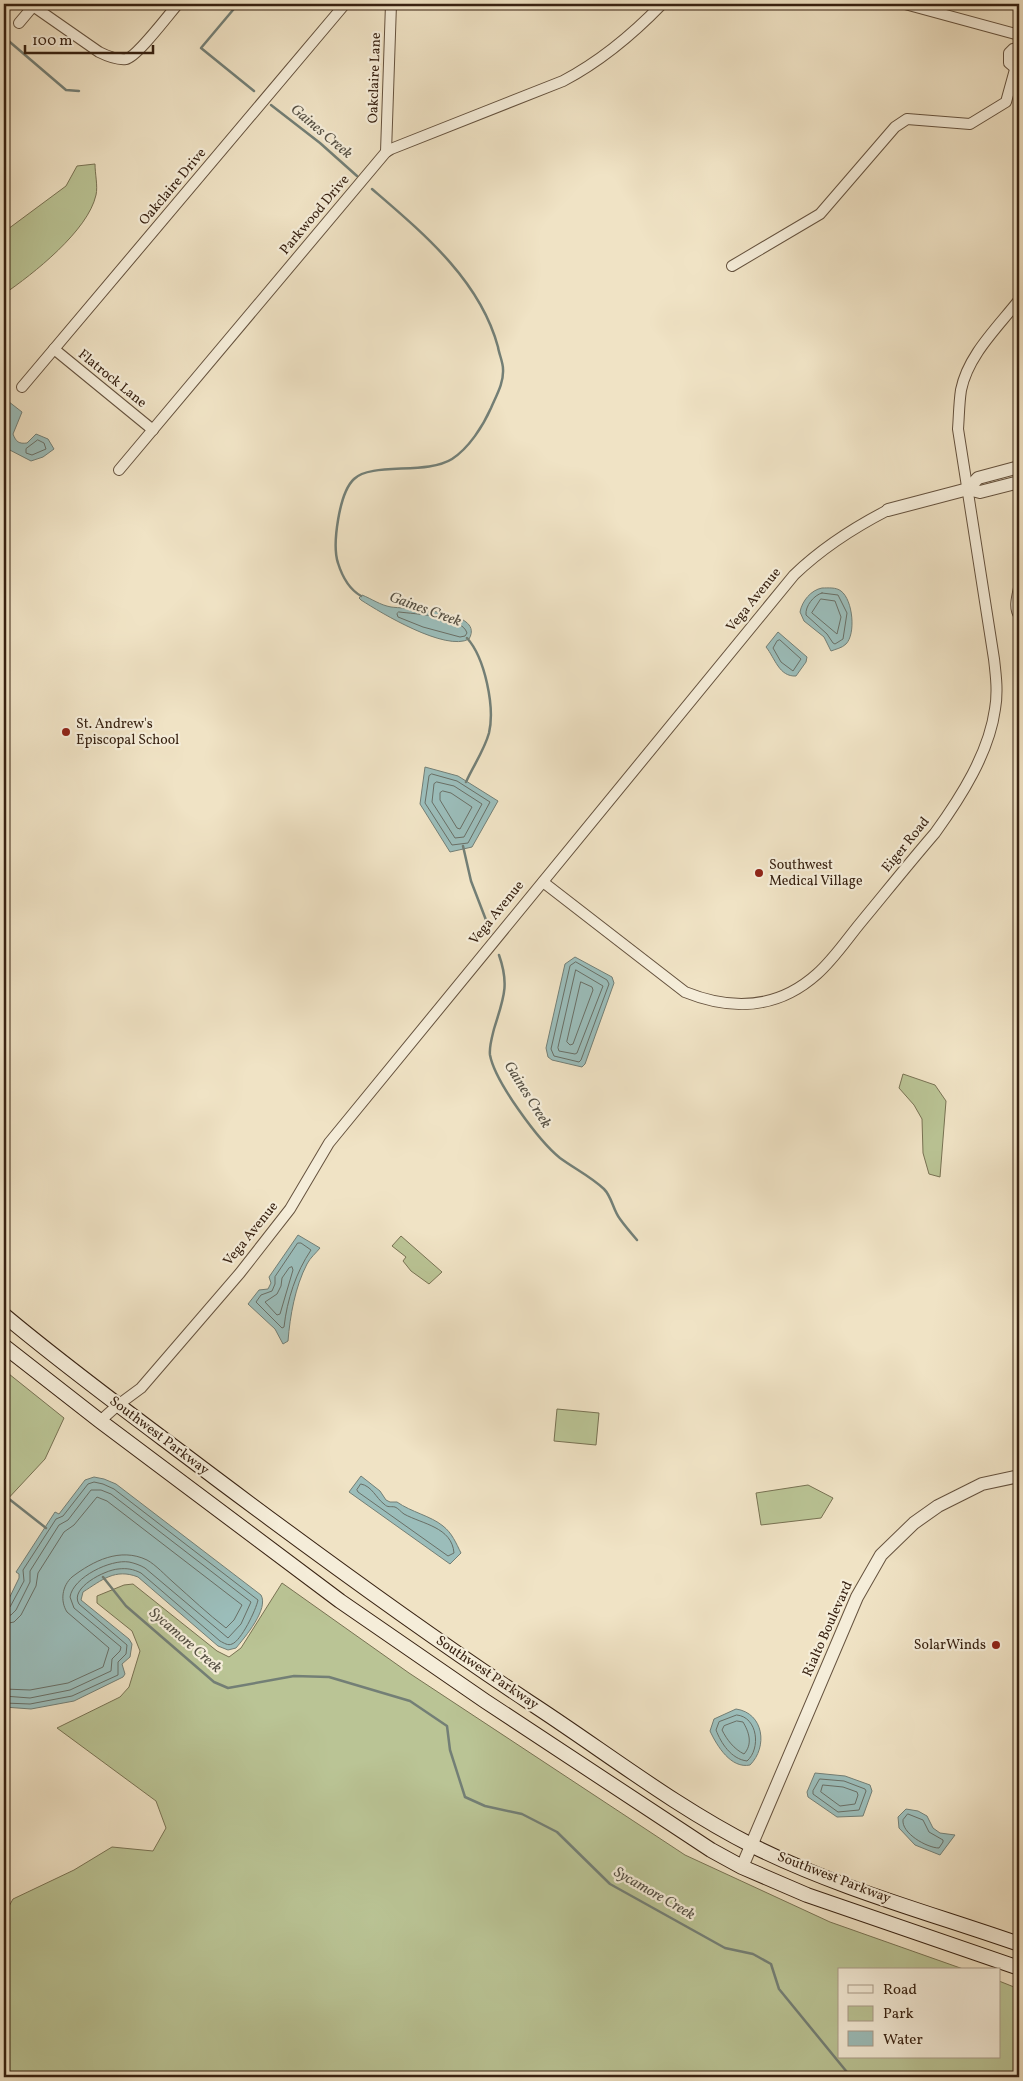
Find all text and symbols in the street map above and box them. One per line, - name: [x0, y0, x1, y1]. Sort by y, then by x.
- scale bar: [25, 22, 152, 54]
- text: 100 m: [32, 31, 72, 52]
- street label: Oakclaire Lane: [364, 32, 386, 124]
- water label: Gaines Creek: [285, 100, 357, 164]
- street label: Oakclaire Drive: [135, 144, 211, 230]
- street label: Parkwood Drive: [276, 171, 354, 259]
- street label: Flatrock Lane: [74, 345, 151, 413]
- street label: Vega Avenue: [722, 564, 786, 636]
- water label: Gaines Creek: [386, 587, 464, 633]
- place label: St. Andrew's Episcopal School: [76, 715, 179, 750]
- marker: St. Andrew's Episcopal School: [60, 726, 72, 738]
- street label: Eiger Road: [878, 813, 934, 877]
- place label: Southwest Medical Village: [769, 856, 863, 891]
- marker: Southwest Medical Village: [753, 867, 765, 879]
- street label: Vega Avenue: [465, 877, 529, 949]
- water label: Gaines Creek: [498, 1058, 556, 1133]
- street label: Vega Avenue: [219, 1198, 283, 1270]
- street label: Southwest Parkway: [105, 1392, 213, 1480]
- street label: Rialto Boulevard: [798, 1578, 858, 1680]
- water label: Sycamore Creek: [144, 1603, 226, 1679]
- street label: Southwest Parkway: [432, 1631, 543, 1715]
- place label: SolarWinds: [914, 1636, 986, 1655]
- marker: SolarWinds: [990, 1639, 1002, 1651]
- street label: Southwest Parkway: [774, 1848, 894, 1909]
- water label: Sycamore Creek: [610, 1862, 698, 1926]
- legend: [838, 1968, 1000, 2058]
- text: Road: [883, 1980, 917, 2001]
- text: Park: [883, 2004, 914, 2025]
- text: Water: [883, 2030, 923, 2051]

